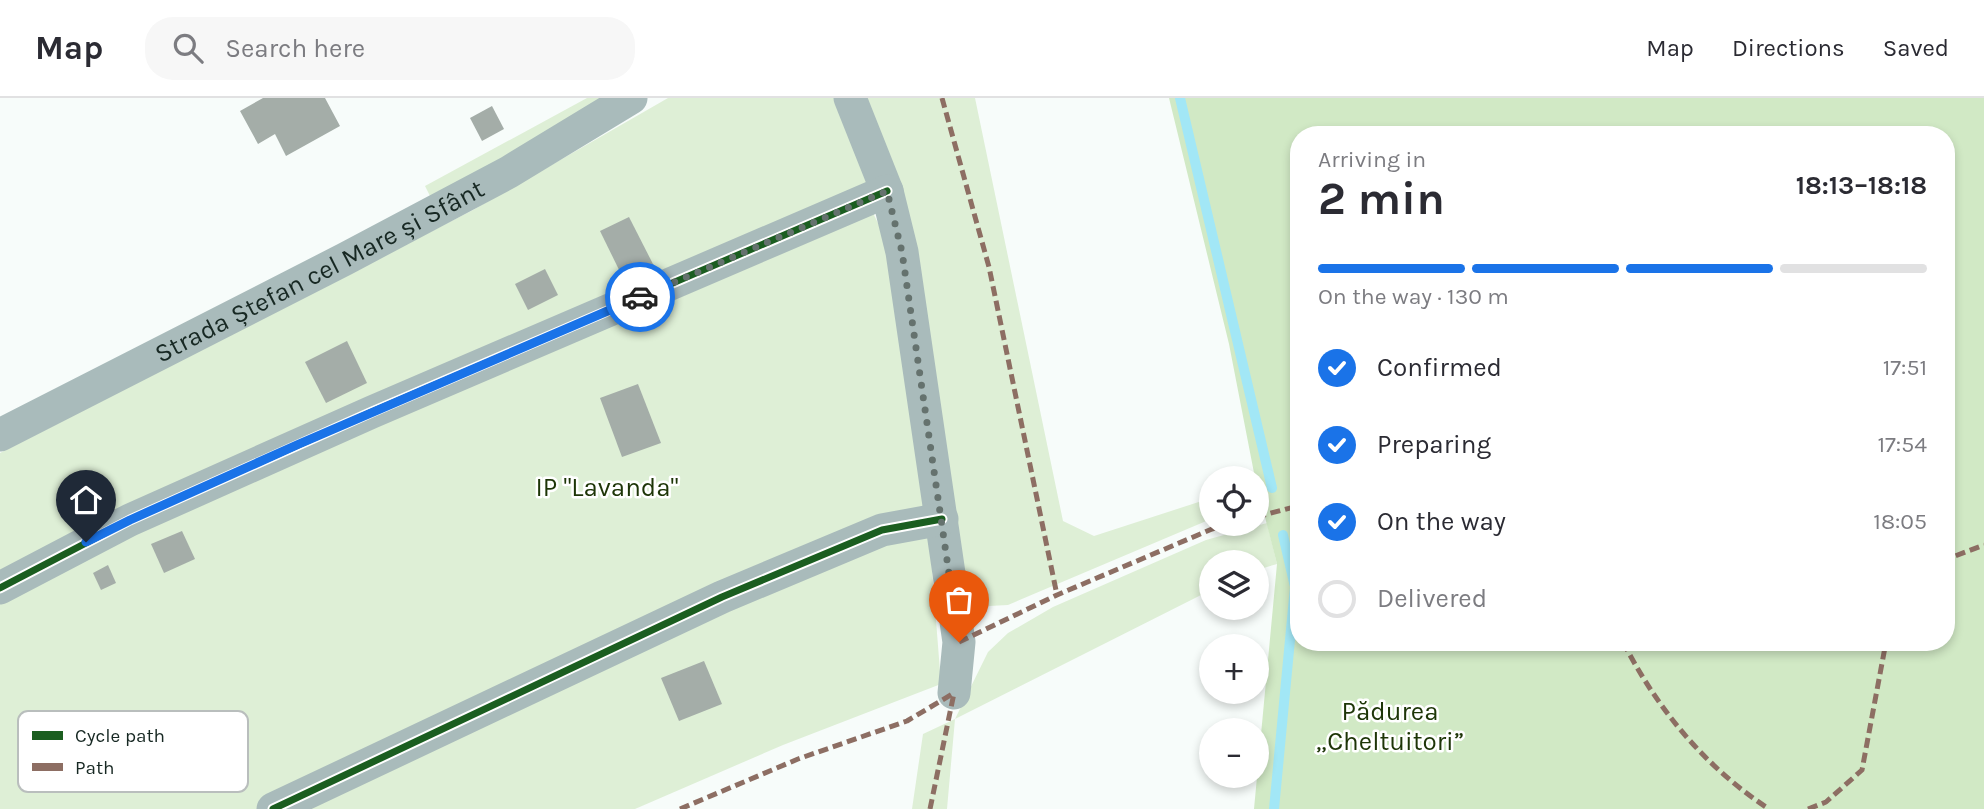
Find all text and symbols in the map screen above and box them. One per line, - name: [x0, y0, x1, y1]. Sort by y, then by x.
- search box: [145, 17, 635, 80]
- text: Map: [35, 29, 103, 67]
- icon: search: [169, 29, 207, 67]
- text: Search here: [225, 33, 365, 64]
- text: Map: [1646, 34, 1694, 62]
- text: Directions: [1732, 34, 1845, 62]
- text: Saved: [1883, 34, 1949, 62]
- text: Arriving in: [1318, 146, 1426, 173]
- text: 18:13–18:18: [1796, 170, 1927, 201]
- text: 2 min: [1318, 172, 1445, 226]
- street label: Strada Ștefan cel Mare și Sfânt: [149, 173, 489, 369]
- courier: [605, 262, 675, 332]
- icon: car: [621, 278, 659, 316]
- text: On the way · 130 m: [1318, 283, 1509, 310]
- icon: check: [1318, 349, 1356, 387]
- text: Confirmed: [1377, 352, 1502, 383]
- text: 17:51: [1883, 354, 1927, 381]
- icon: check: [1318, 426, 1356, 464]
- text: Preparing: [1377, 429, 1491, 460]
- text: 17:54: [1877, 431, 1927, 458]
- map controls: [1199, 466, 1269, 788]
- button: locate: [1199, 466, 1269, 536]
- pin: [56, 470, 116, 542]
- park label: IP "Lavanda": [536, 472, 679, 503]
- icon: home: [67, 481, 105, 519]
- icon: check: [1318, 503, 1356, 541]
- text: On the way: [1377, 506, 1506, 537]
- text: 18:05: [1873, 508, 1927, 535]
- button: layers: [1199, 550, 1269, 620]
- pin: [929, 570, 989, 642]
- icon: bag: [940, 581, 978, 619]
- text: Delivered: [1377, 583, 1487, 614]
- button: +: [1199, 634, 1269, 704]
- park label: Pădurea „Cheltuitori”: [1316, 696, 1464, 757]
- legend: [18, 711, 248, 792]
- button: −: [1199, 718, 1269, 788]
- text: Cycle path: [75, 725, 165, 747]
- text: Path: [75, 757, 115, 779]

